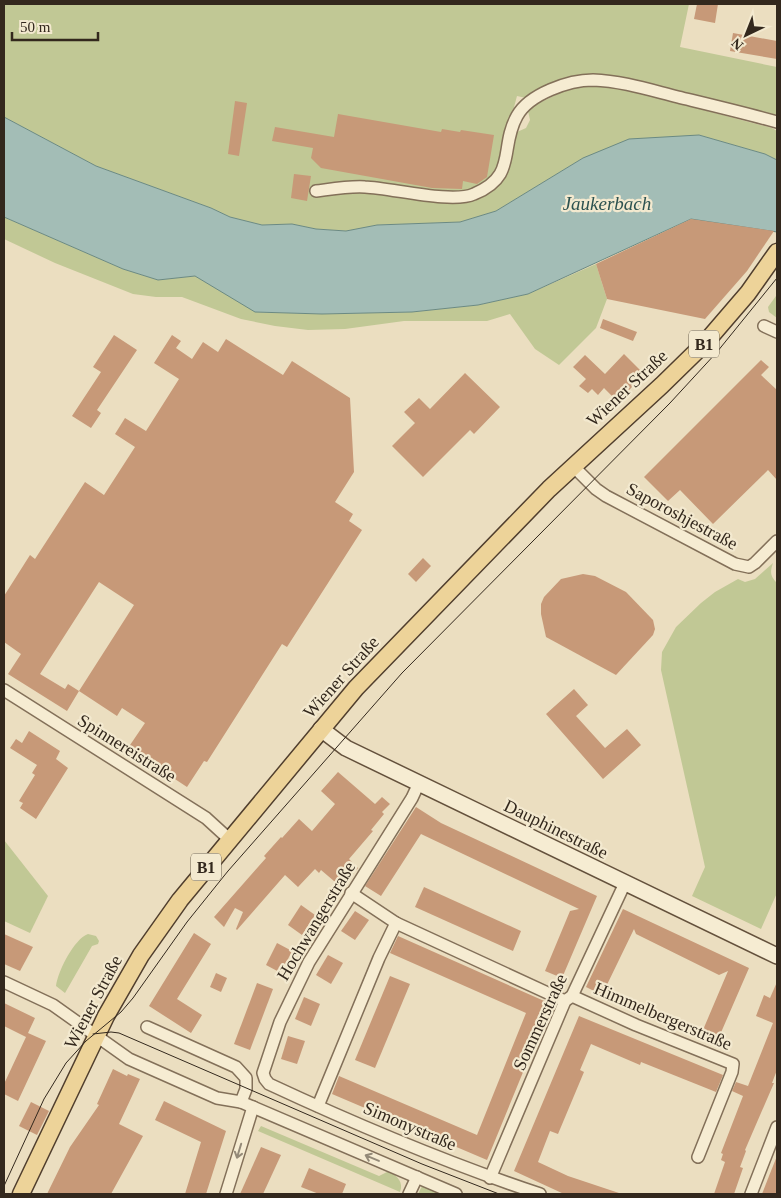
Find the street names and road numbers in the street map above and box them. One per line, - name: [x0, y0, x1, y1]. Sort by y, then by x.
- road number: B1: [689, 330, 719, 358]
- street label: Wiener Straße: [583, 346, 671, 430]
- street label: Saporoshjestraße: [623, 478, 741, 554]
- street label: Wiener Straße: [299, 632, 383, 722]
- street label: Spinnereistraße: [74, 710, 180, 786]
- street label: Dauphinestraße: [501, 795, 611, 863]
- road number: B1: [191, 854, 221, 880]
- street label: Hochwangerstraße: [273, 858, 359, 984]
- street label: Wiener Straße: [60, 952, 126, 1052]
- street label: Sommerstraße: [509, 971, 571, 1073]
- street label: Himmelbergerstraße: [591, 978, 735, 1054]
- street label: Simonystraße: [361, 1097, 459, 1155]

